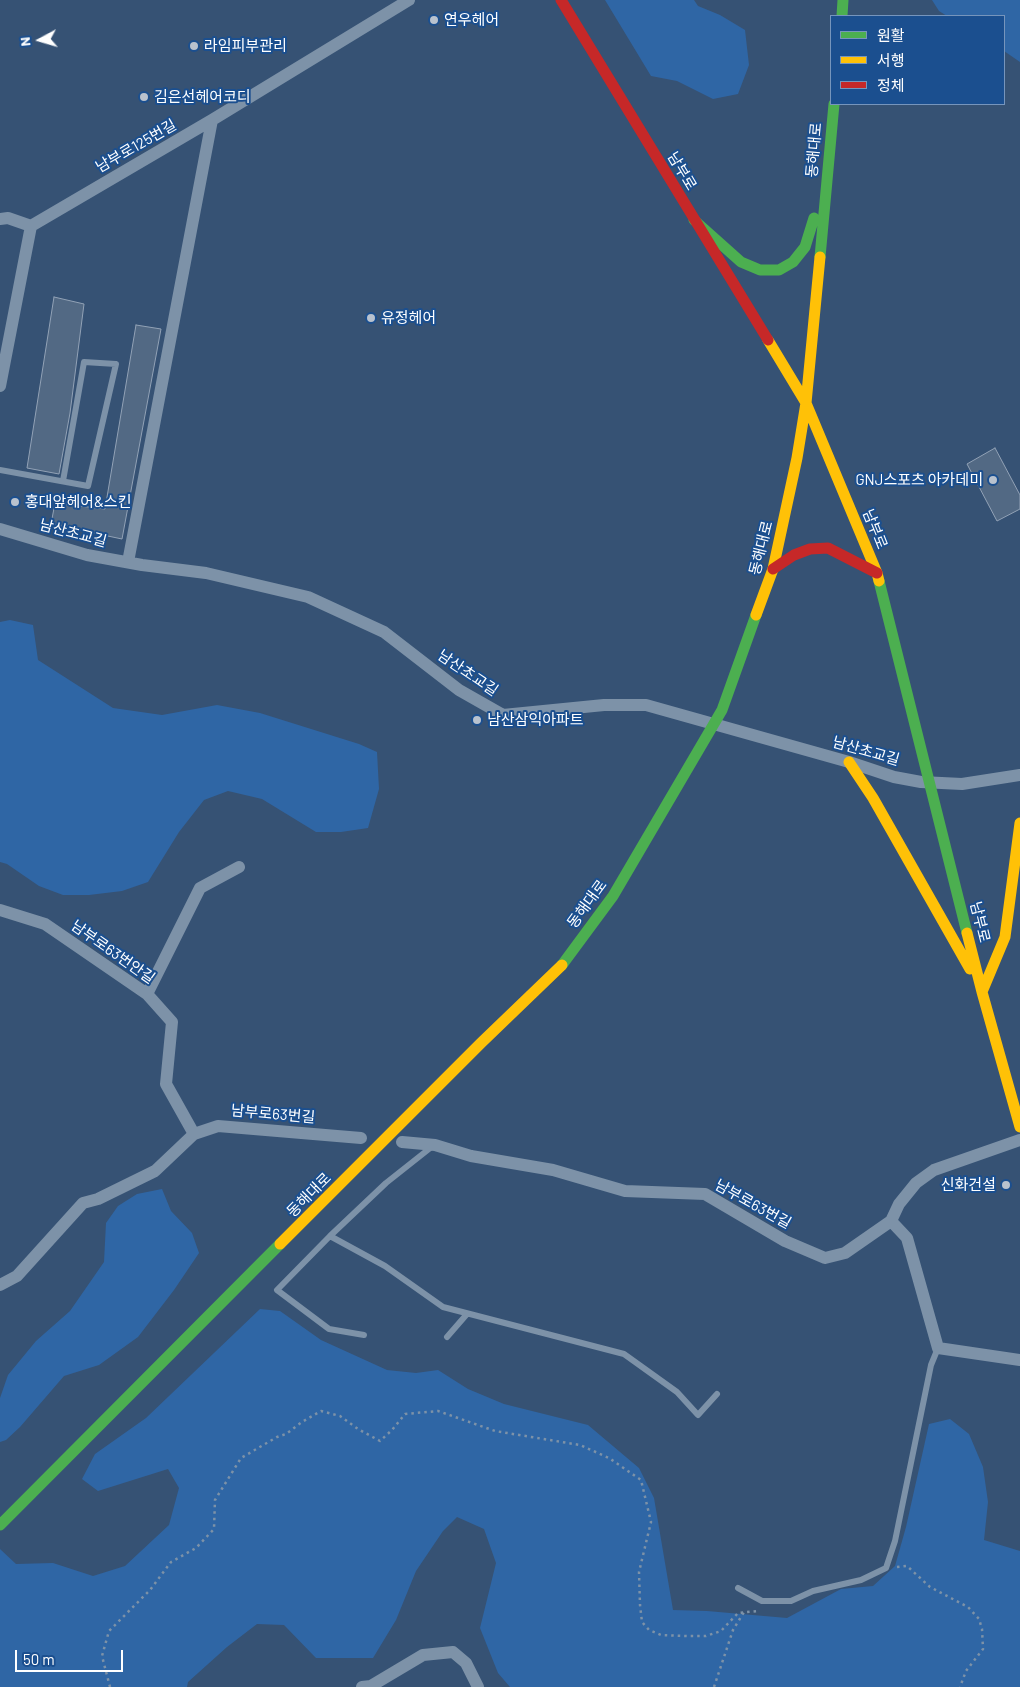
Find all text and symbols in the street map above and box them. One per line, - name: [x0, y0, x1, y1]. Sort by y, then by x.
- place label: 연우헤어: [444, 11, 499, 29]
- marker: 연우헤어: [428, 14, 440, 26]
- north arrow: [15, 15, 65, 65]
- legend: [830, 15, 1005, 105]
- text: 원활: [877, 26, 905, 44]
- text: N: [16, 36, 34, 47]
- place label: 라임피부관리: [204, 37, 287, 55]
- marker: 라임피부관리: [188, 40, 200, 52]
- text: 서행: [877, 51, 905, 69]
- text: 정체: [877, 76, 905, 94]
- place label: 김은선헤어코디: [154, 88, 251, 106]
- marker: 김은선헤어코디: [138, 91, 150, 103]
- street label: 남부로125번길: [93, 116, 179, 176]
- street label: 동해대로: [803, 122, 825, 178]
- street label: 남부로: [664, 149, 700, 193]
- place label: 유정헤어: [381, 309, 436, 327]
- marker: 유정헤어: [365, 312, 377, 324]
- place label: GNJ스포츠 아카데미: [855, 471, 983, 489]
- marker: GNJ스포츠 아카데미: [987, 474, 999, 486]
- place label: 홍대앞헤어&스킨: [25, 493, 131, 511]
- marker: 홍대앞헤어&스킨: [9, 496, 21, 508]
- street label: 남부로: [859, 506, 891, 552]
- street label: 남산초교길: [37, 515, 109, 551]
- street label: 동해대로: [746, 519, 776, 577]
- street label: 남산초교길: [434, 646, 502, 700]
- place label: 남산삼익아파트: [487, 711, 584, 729]
- marker: 남산삼익아파트: [471, 714, 483, 726]
- street label: 남산초교길: [830, 733, 902, 769]
- street label: 동해대로: [563, 876, 611, 932]
- street label: 남부로: [966, 900, 994, 944]
- street label: 남부로63번안길: [68, 916, 158, 988]
- street label: 남부로63번길: [230, 1101, 316, 1127]
- street label: 동해대로: [283, 1169, 335, 1221]
- street label: 남부로63번길: [712, 1176, 794, 1232]
- place label: 신화건설: [941, 1176, 996, 1194]
- marker: 신화건설: [1000, 1179, 1012, 1191]
- scale bar: [18, 1640, 125, 1672]
- text: 50 m: [23, 1650, 55, 1668]

